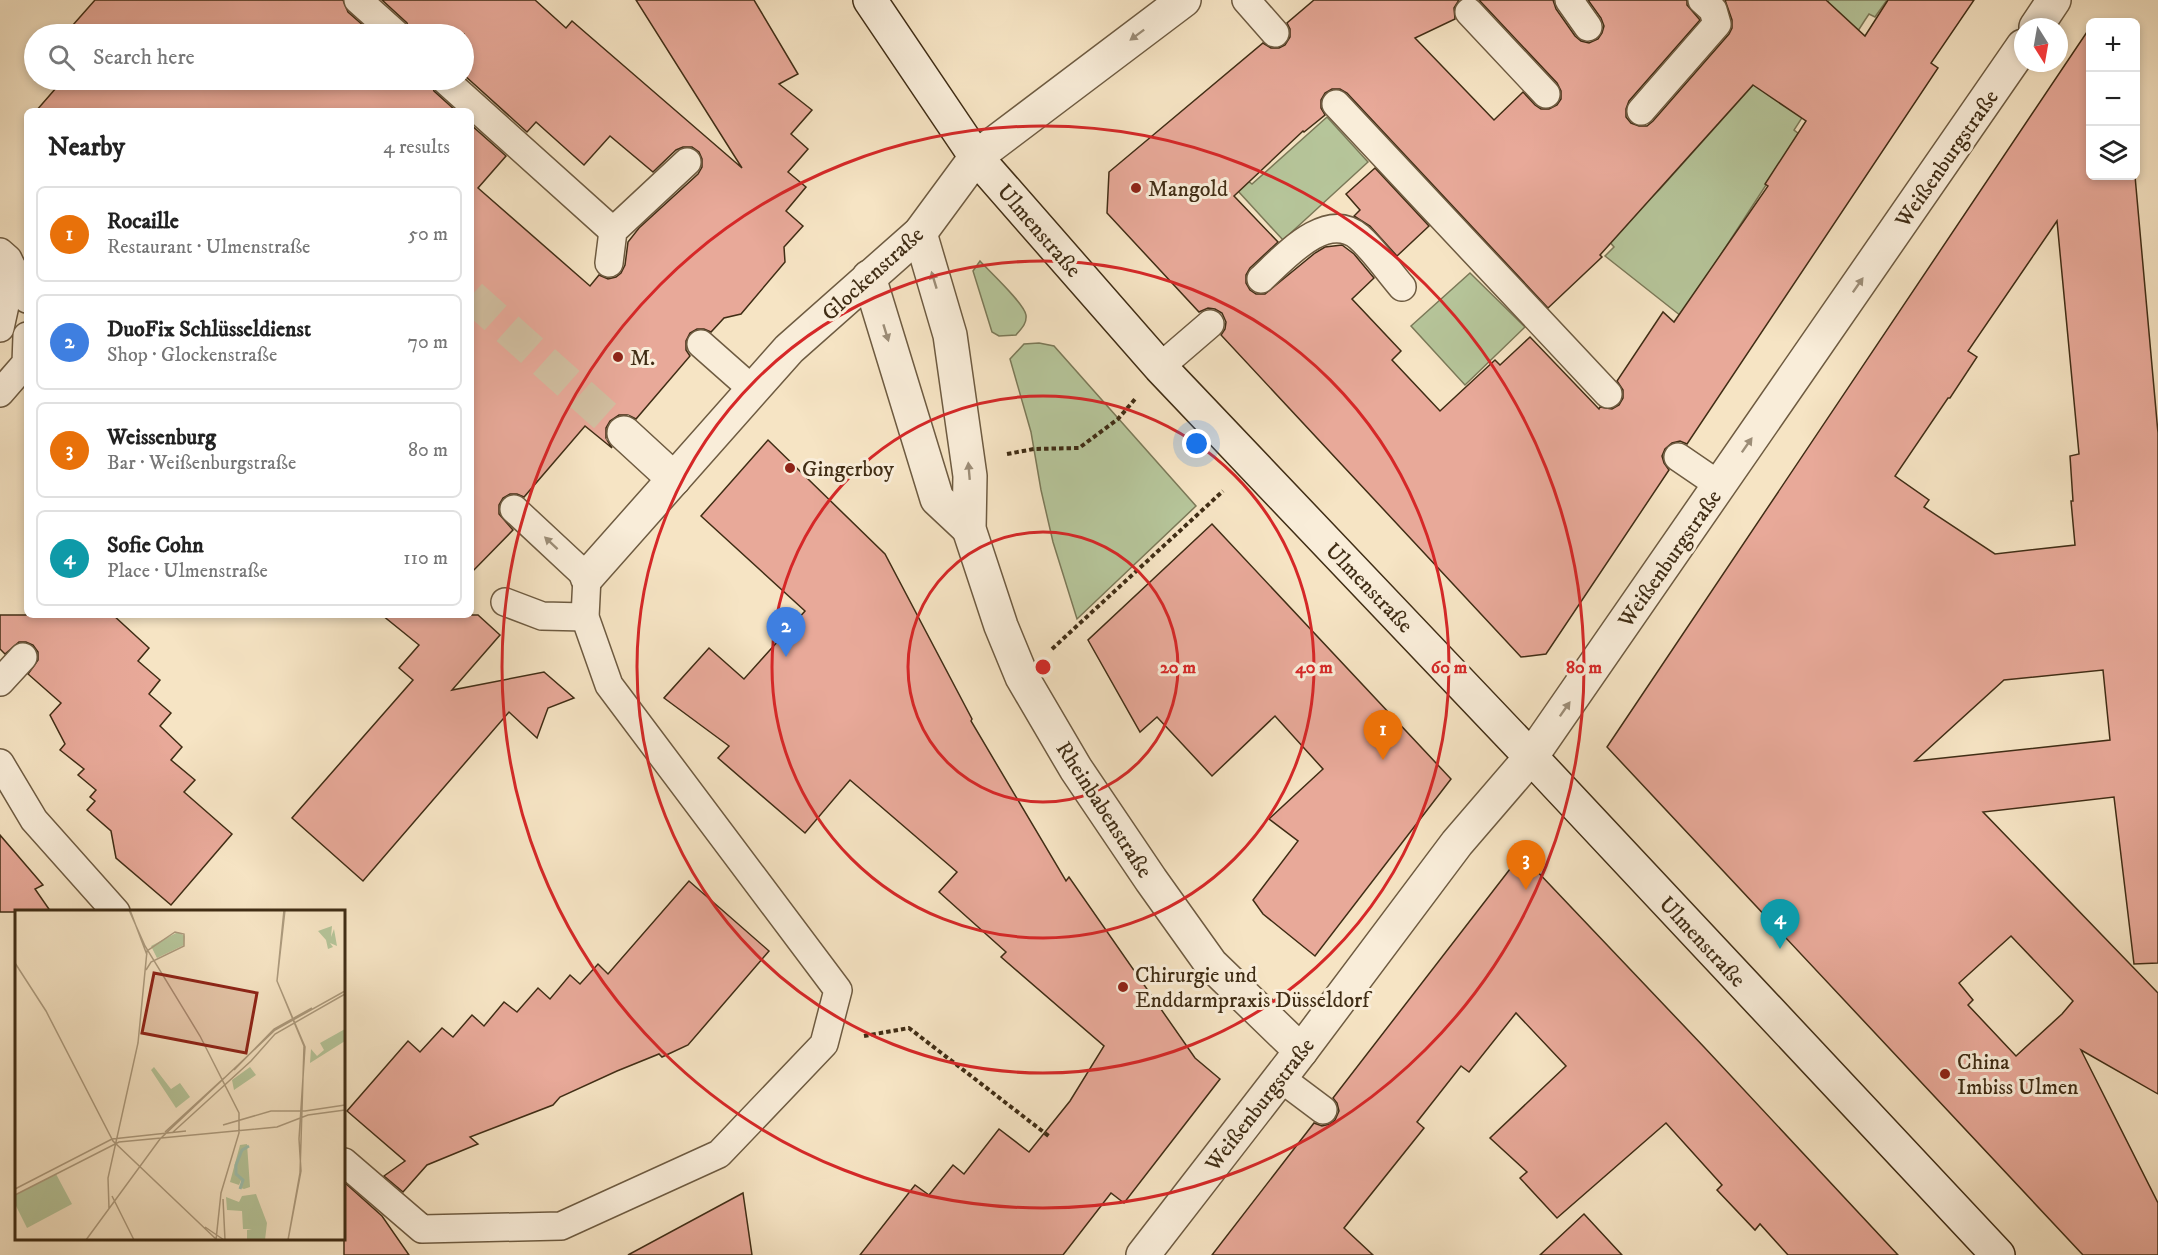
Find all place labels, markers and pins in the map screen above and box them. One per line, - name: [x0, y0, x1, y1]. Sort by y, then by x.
- place label: Mangold: [1148, 176, 1228, 203]
- marker: Mangold: [1129, 181, 1143, 195]
- place label: M.: [630, 345, 655, 372]
- marker: M.: [611, 350, 625, 364]
- place label: Gingerboy: [802, 456, 895, 483]
- marker: Gingerboy: [783, 461, 797, 475]
- pin: 2: [766, 608, 806, 657]
- centre of rings: [1033, 657, 1053, 677]
- pin: 1: [1364, 710, 1402, 760]
- pin: 3: [1506, 840, 1546, 890]
- pin: 4: [1760, 900, 1800, 949]
- place label: Chirurgie und Enddarmpraxis Düsseldorf: [1135, 962, 1373, 1014]
- marker: Chirurgie und Enddarmpraxis Düsseldorf: [1116, 980, 1130, 994]
- place label: China Imbiss Ulmen: [1957, 1049, 2079, 1101]
- marker: China Imbiss Ulmen: [1938, 1067, 1952, 1081]

